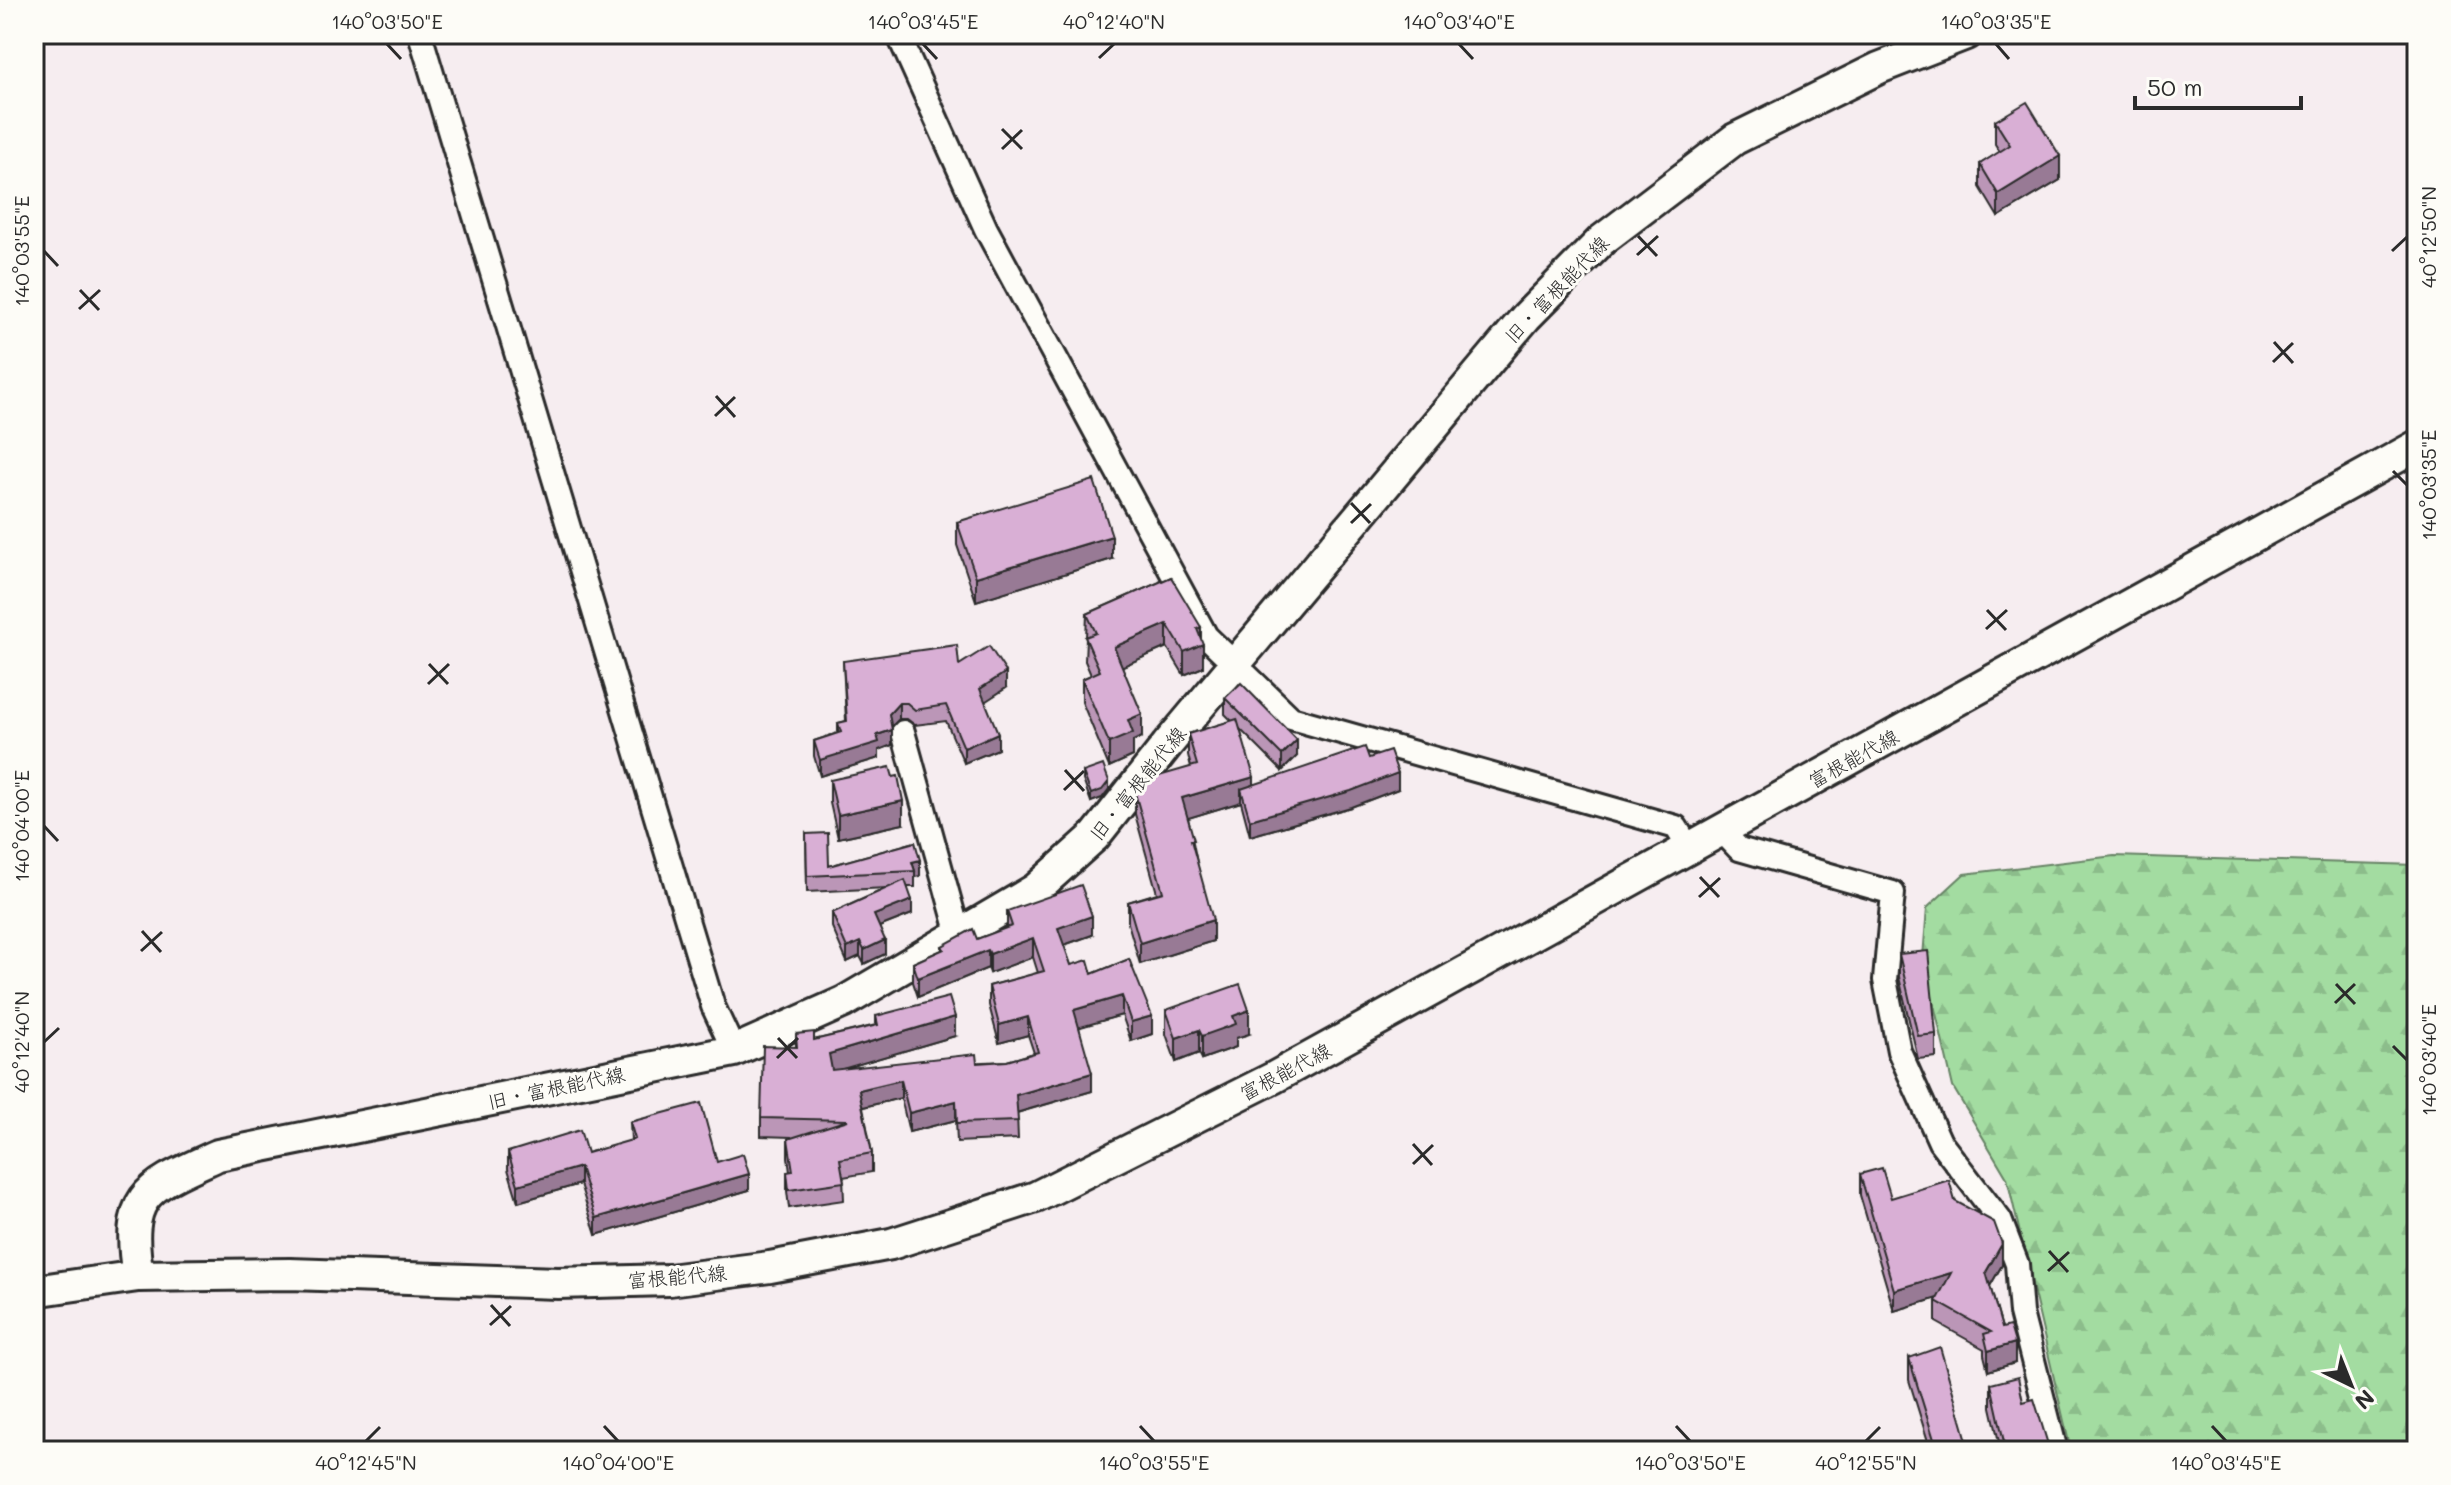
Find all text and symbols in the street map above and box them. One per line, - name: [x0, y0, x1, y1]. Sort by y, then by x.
- text: 140°03'50"E: [331, 8, 443, 34]
- text: 140°03'45"E: [867, 8, 979, 34]
- text: 40°12'40"N: [1063, 8, 1165, 34]
- text: 140°03'40"E: [1403, 8, 1515, 34]
- text: 140°03'35"E: [1940, 8, 2052, 34]
- scale bar: [2135, 60, 2301, 110]
- text: 50 m: [2147, 71, 2203, 102]
- text: 40°12'50"N: [2415, 186, 2441, 288]
- text: 140°03'55"E: [8, 195, 34, 307]
- street label: 旧・富根能代線: [1498, 230, 1614, 348]
- text: 140°03'35"E: [2415, 429, 2441, 541]
- street label: 旧・富根能代線: [1083, 720, 1191, 846]
- street label: 富根能代線: [1803, 722, 1903, 794]
- text: 140°04'00"E: [8, 770, 34, 882]
- text: 40°12'40"N: [8, 991, 34, 1093]
- text: 140°03'40"E: [2415, 1004, 2441, 1116]
- street label: 富根能代線: [1235, 1036, 1335, 1106]
- street label: 旧・富根能代線: [485, 1060, 627, 1114]
- street label: 富根能代線: [626, 1259, 728, 1293]
- north arrow: [2311, 1345, 2391, 1425]
- text: N: [2349, 1384, 2381, 1416]
- text: 40°12'45"N: [315, 1449, 417, 1475]
- text: 140°04'00"E: [562, 1449, 674, 1475]
- text: 140°03'55"E: [1098, 1449, 1210, 1475]
- text: 140°03'50"E: [1634, 1449, 1746, 1475]
- text: 40°12'55"N: [1815, 1449, 1917, 1475]
- text: 140°03'45"E: [2170, 1449, 2282, 1475]

